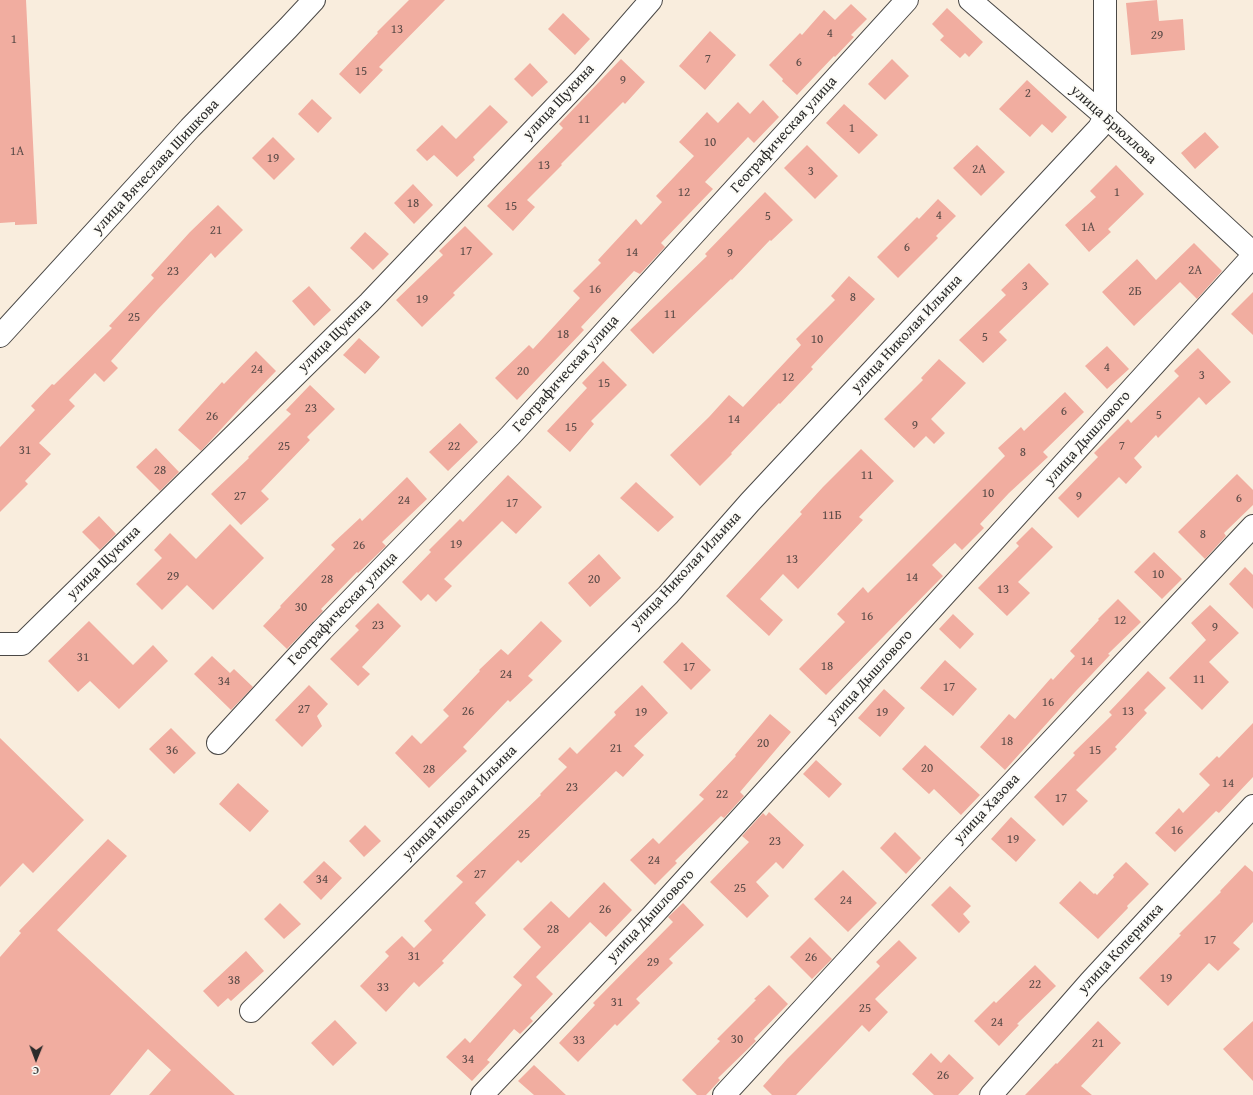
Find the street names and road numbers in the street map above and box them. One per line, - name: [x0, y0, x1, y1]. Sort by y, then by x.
- street label: улица Щукина: [519, 60, 599, 144]
- street label: Географическая улица: [727, 73, 841, 197]
- street label: улица Брюллова: [1066, 82, 1160, 168]
- street label: улица Вячеслава Шишкова: [89, 96, 223, 238]
- street label: улица Николая Ильина: [848, 271, 966, 397]
- street label: улица Щукина: [294, 295, 376, 377]
- street label: Географическая улица: [509, 312, 623, 436]
- street label: улица Дышлового: [1041, 387, 1135, 489]
- street label: улица Николая Ильина: [627, 508, 745, 634]
- street label: улица Щукина: [63, 522, 145, 604]
- street label: Географическая улица: [284, 549, 402, 669]
- street label: улица Дышлового: [823, 626, 917, 728]
- street label: улица Николая Ильина: [399, 742, 521, 864]
- street label: улица Хазова: [950, 770, 1024, 848]
- street label: улица Дышлового: [603, 866, 699, 966]
- street label: улица Коперника: [1075, 900, 1167, 998]

